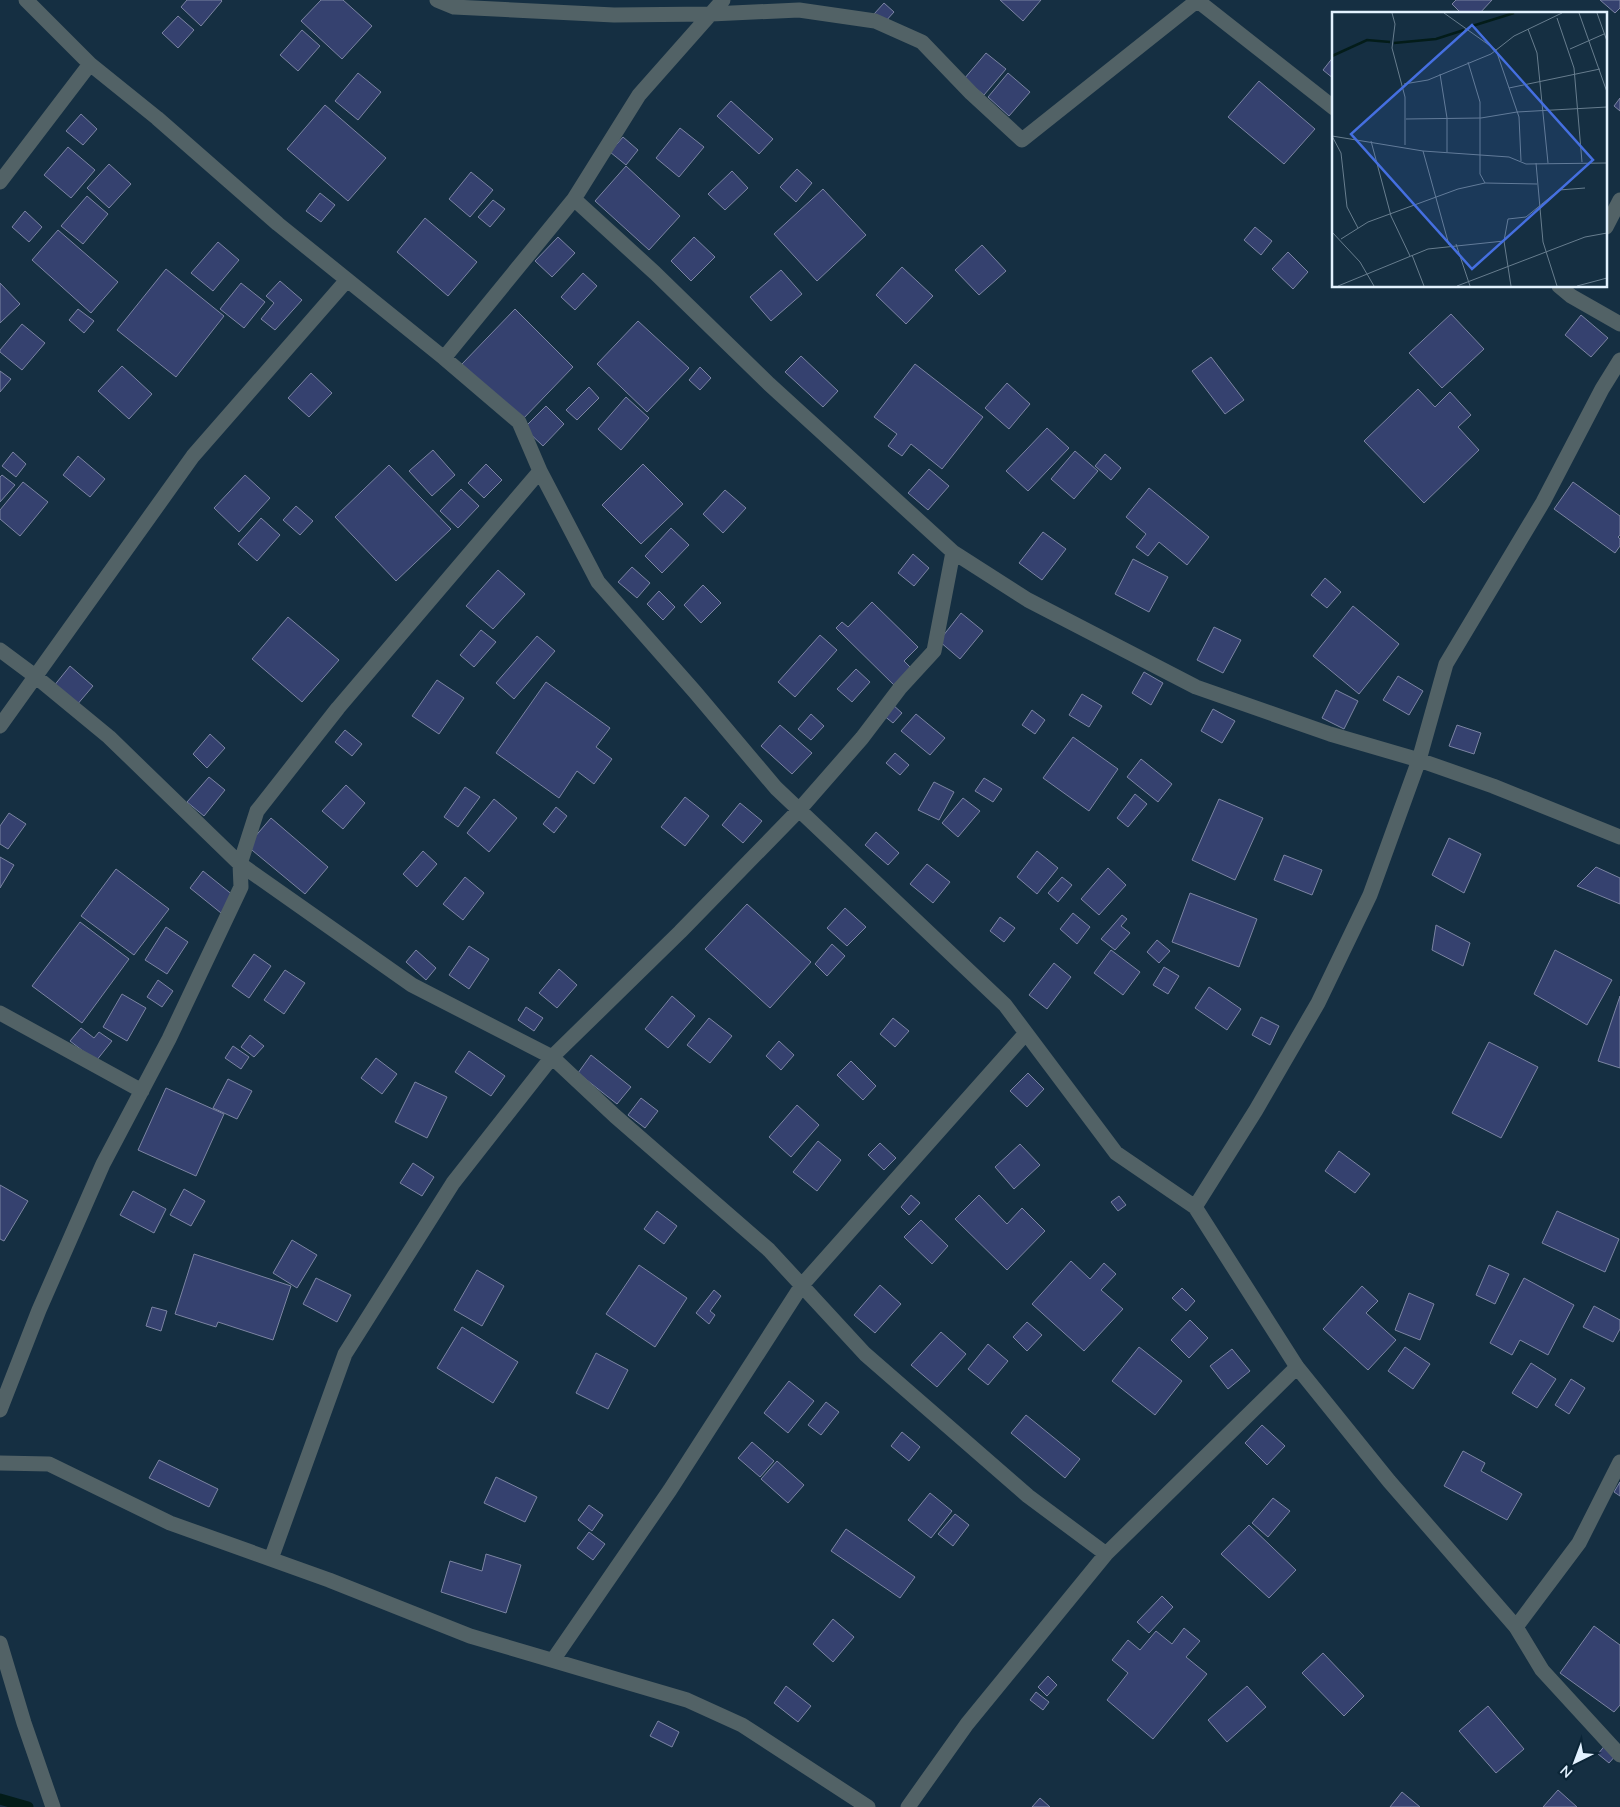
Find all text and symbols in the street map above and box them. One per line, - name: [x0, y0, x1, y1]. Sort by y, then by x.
- inset map: [1332, 12, 1608, 288]
- north arrow: [1550, 1737, 1600, 1787]
- text: N: [1556, 1761, 1576, 1782]

